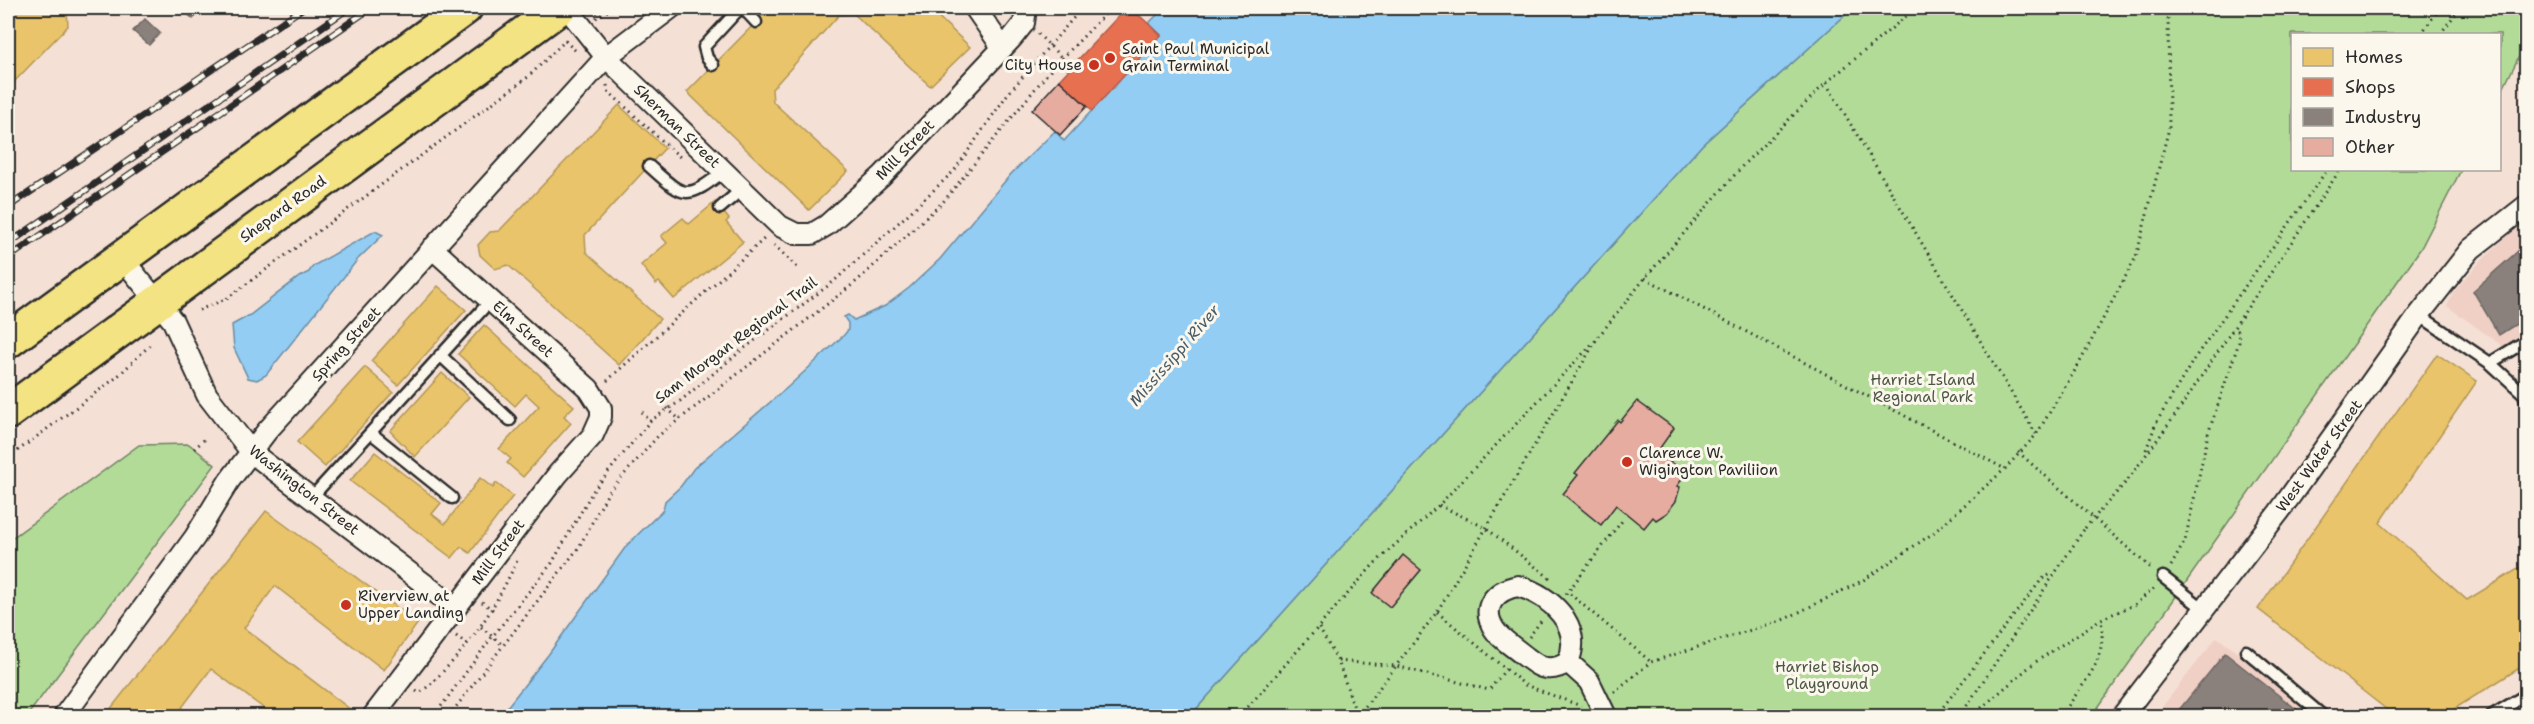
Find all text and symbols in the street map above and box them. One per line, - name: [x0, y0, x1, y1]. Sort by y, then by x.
- legend: [2291, 33, 2501, 171]
- place label: Saint Paul Municipal Grain Terminal: [1122, 39, 1270, 76]
- text: Homes: [2345, 45, 2403, 69]
- marker: Saint Paul Municipal Grain Terminal: [1103, 51, 1117, 65]
- place label: City House: [1005, 55, 1082, 75]
- marker: City House: [1087, 58, 1101, 72]
- text: Shops: [2345, 75, 2396, 99]
- street label: Sherman Street: [629, 80, 725, 172]
- text: Industry: [2345, 105, 2421, 129]
- street label: Mill Street: [871, 115, 939, 185]
- text: Other: [2345, 135, 2395, 159]
- street label: Shepard Road: [236, 171, 331, 247]
- street label: Sam Morgan Regional Trail: [651, 272, 822, 408]
- street label: Elm Street: [488, 296, 558, 362]
- water label: Mississippi River: [1124, 300, 1225, 411]
- street label: Spring Street: [307, 302, 385, 386]
- park label: Harriet Island Regional Park: [1871, 370, 1976, 407]
- street label: West Water Street: [2271, 396, 2367, 516]
- street label: Washington Street: [245, 441, 363, 539]
- place label: Clarence W. Wigington Paviliion: [1639, 443, 1778, 480]
- marker: Clarence W. Wigington Paviliion: [1620, 455, 1634, 469]
- street label: Mill Street: [467, 515, 529, 589]
- place label: Riverview at Upper Landing: [358, 586, 464, 623]
- marker: Riverview at Upper Landing: [339, 598, 353, 612]
- park label: Harriet Bishop Playground: [1775, 657, 1879, 694]

